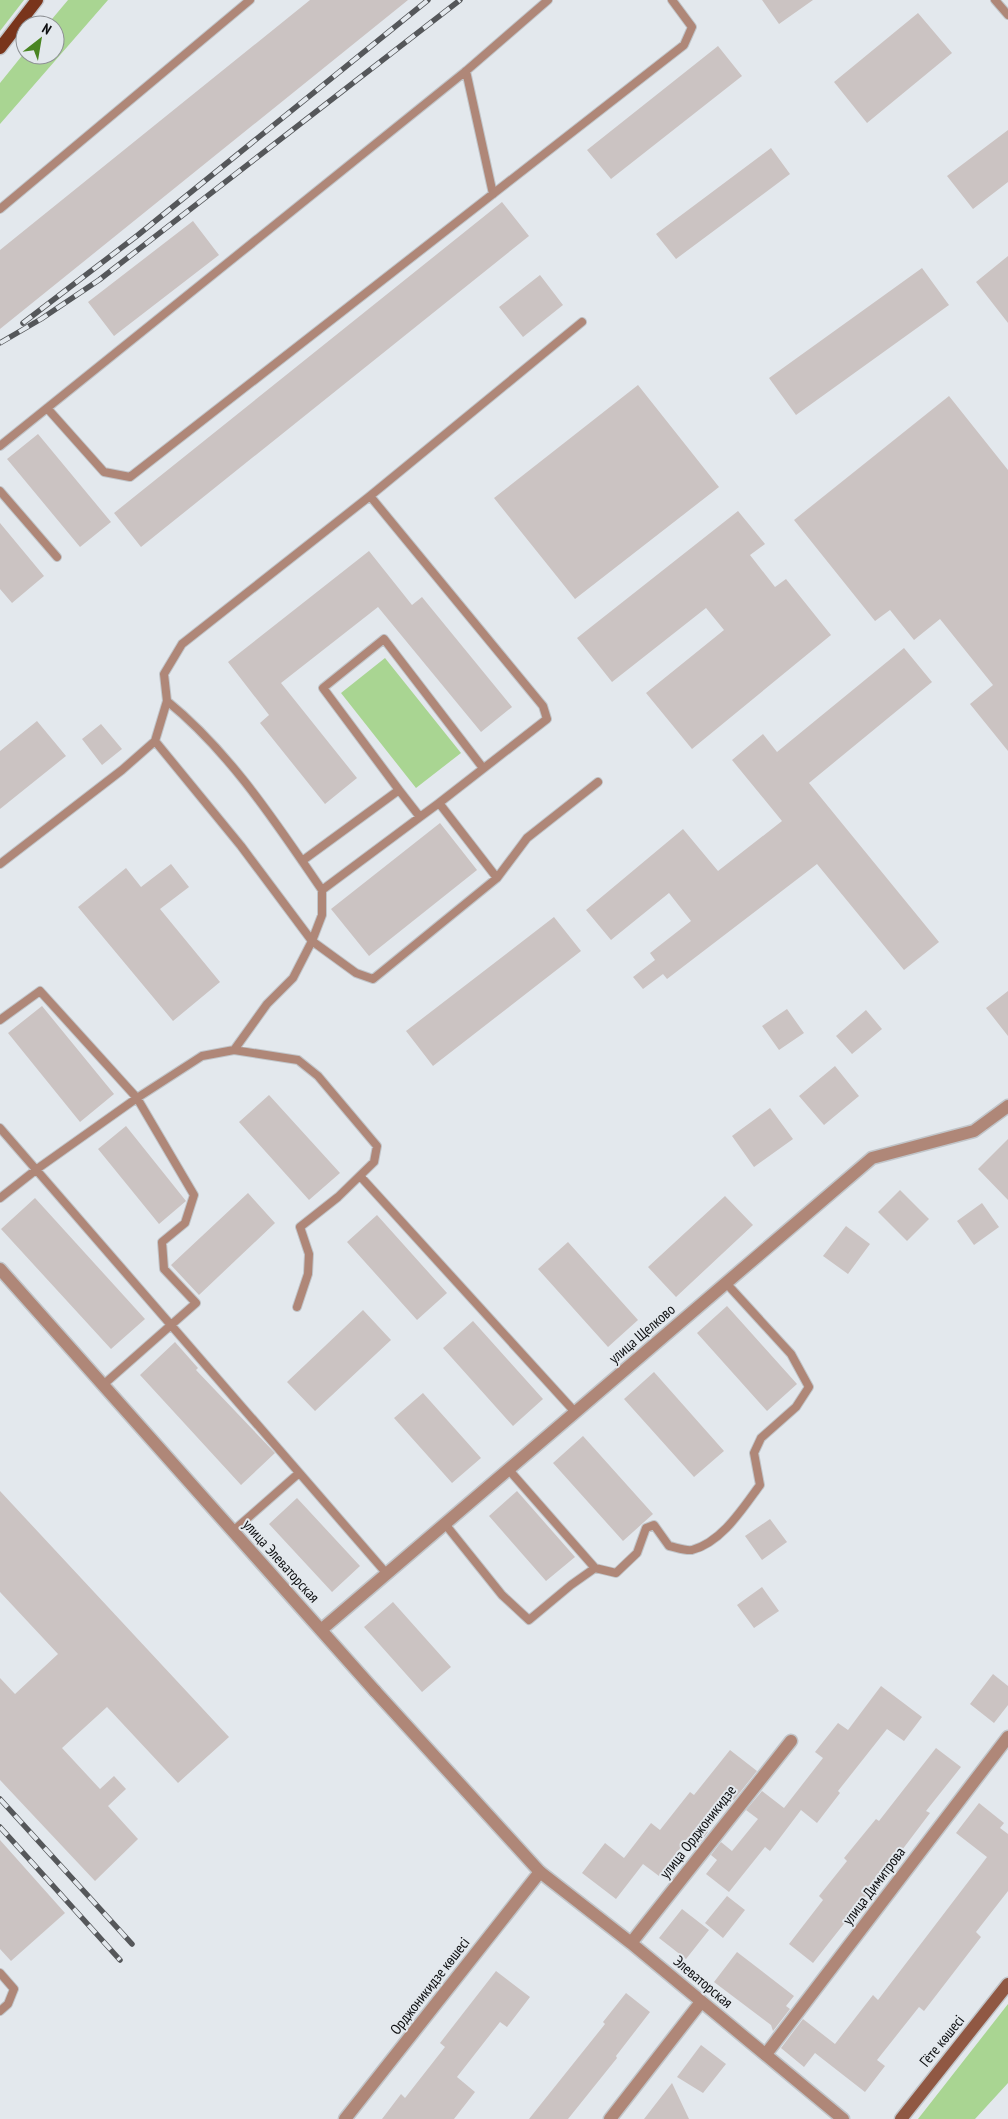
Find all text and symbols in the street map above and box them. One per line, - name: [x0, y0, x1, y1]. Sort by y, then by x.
- north arrow: [15, 15, 65, 65]
- text: N: [39, 19, 55, 39]
- street label: улица Щелково: [605, 1300, 679, 1368]
- street label: улица Элеваторская: [239, 1515, 324, 1606]
- street label: улица Орджоникидзе: [655, 1781, 740, 1882]
- street label: улица Димитрова: [838, 1843, 909, 1928]
- street label: Орджоникидзе көшесі: [386, 1933, 473, 2038]
- street label: Элеваторская: [670, 1951, 737, 2012]
- street label: Гёте көшесі: [915, 2011, 968, 2070]

